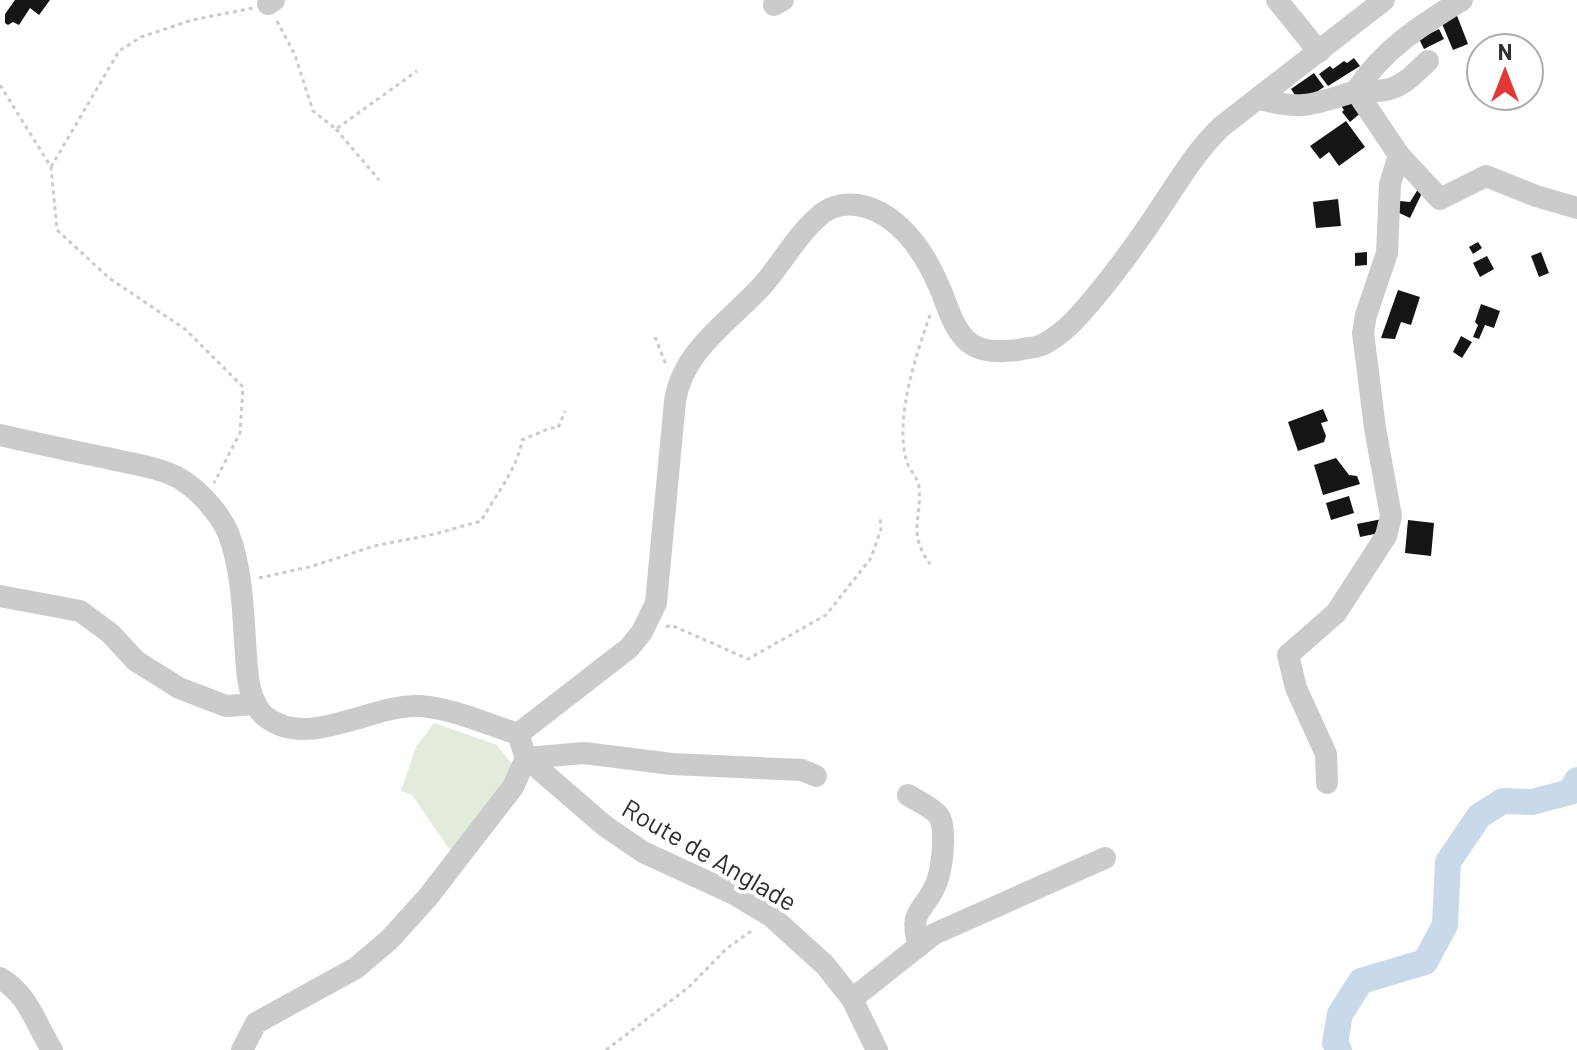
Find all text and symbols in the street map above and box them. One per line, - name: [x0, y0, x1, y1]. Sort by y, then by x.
- north arrow: [1465, 32, 1545, 112]
- text: N: [1498, 38, 1512, 64]
- street label: Route de Anglade: [617, 791, 803, 917]

